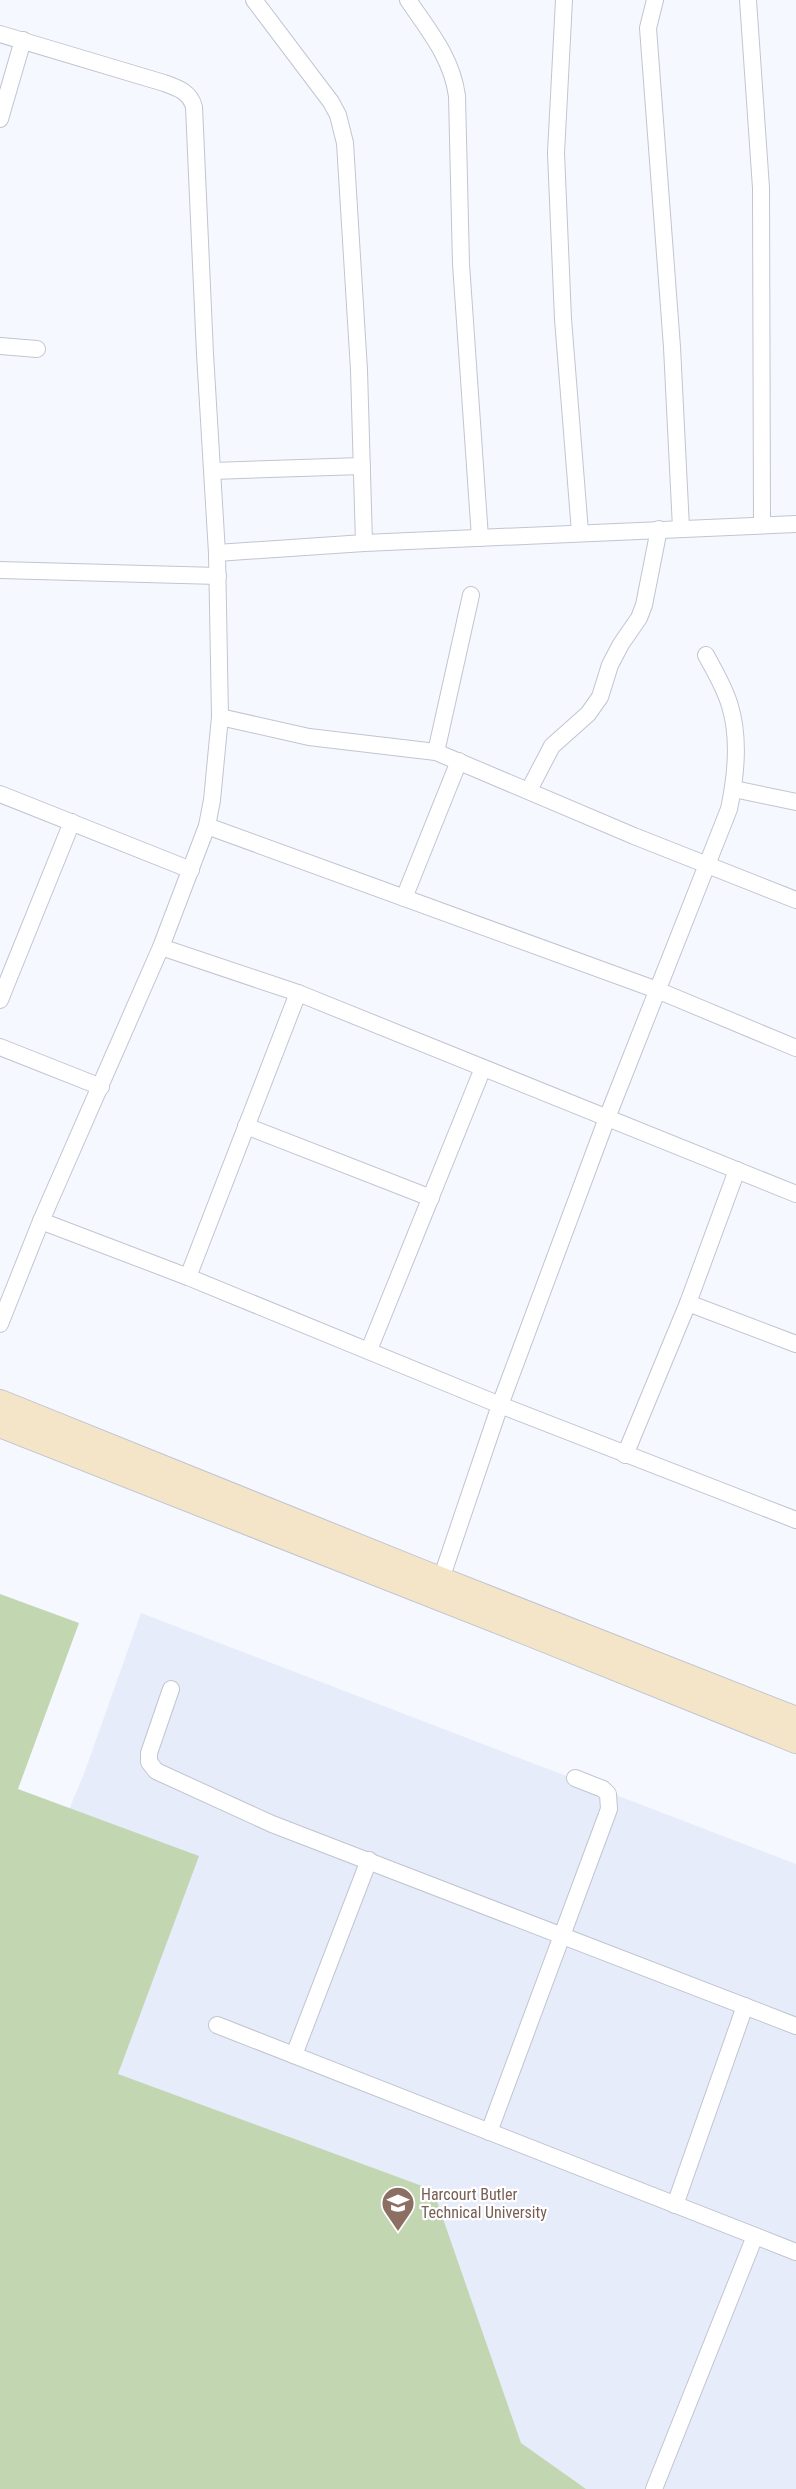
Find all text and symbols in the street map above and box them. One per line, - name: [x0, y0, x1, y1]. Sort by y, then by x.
- school or university icon: Harcourt Butler Technical University: [380, 2185, 416, 2232]
- place label: Harcourt Butler Technical University: [421, 2185, 547, 2222]

